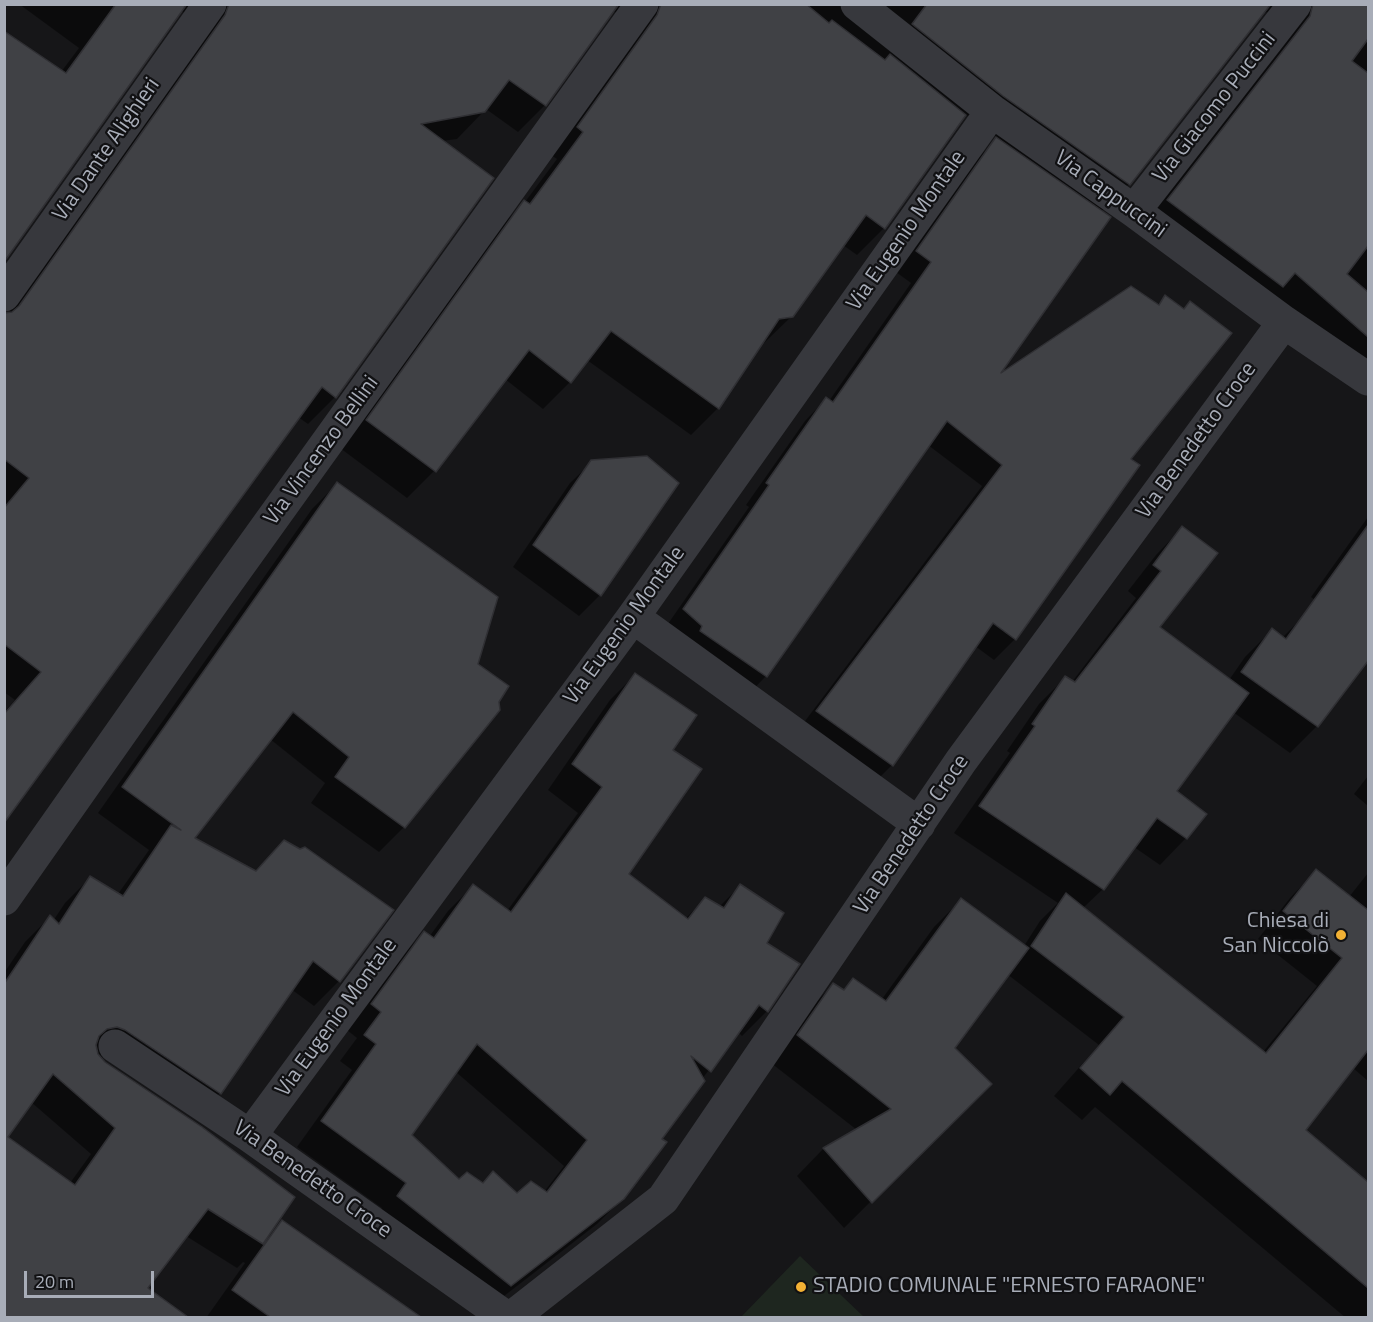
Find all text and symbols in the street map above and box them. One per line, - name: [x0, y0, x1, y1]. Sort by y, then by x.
- street label: Via Giacomo Puccini: [1148, 27, 1282, 189]
- street label: Via Dante Alighieri: [48, 73, 166, 227]
- street label: Via Eugenio Montale: [842, 146, 972, 316]
- street label: Via Cappuccini: [1049, 146, 1171, 244]
- street label: Via Benedetto Croce: [1131, 358, 1263, 524]
- street label: Via Vincenzo Bellini: [259, 371, 385, 531]
- street label: Via Eugenio Montale: [559, 542, 691, 710]
- street label: Via Benedetto Croce: [849, 750, 975, 920]
- place label: Chiesa di San Niccolò: [1222, 909, 1329, 960]
- marker: Chiesa di San Niccolò: [1334, 928, 1348, 942]
- street label: Via Eugenio Montale: [271, 934, 403, 1102]
- street label: Via Benedetto Croce: [228, 1116, 396, 1244]
- scale bar: [27, 1259, 158, 1297]
- text: 20 m: [35, 1268, 74, 1295]
- place label: STADIO COMUNALE "ERNESTO FARAONE": [813, 1274, 1205, 1300]
- marker: STADIO COMUNALE "ERNESTO FARAONE": [794, 1280, 808, 1294]

